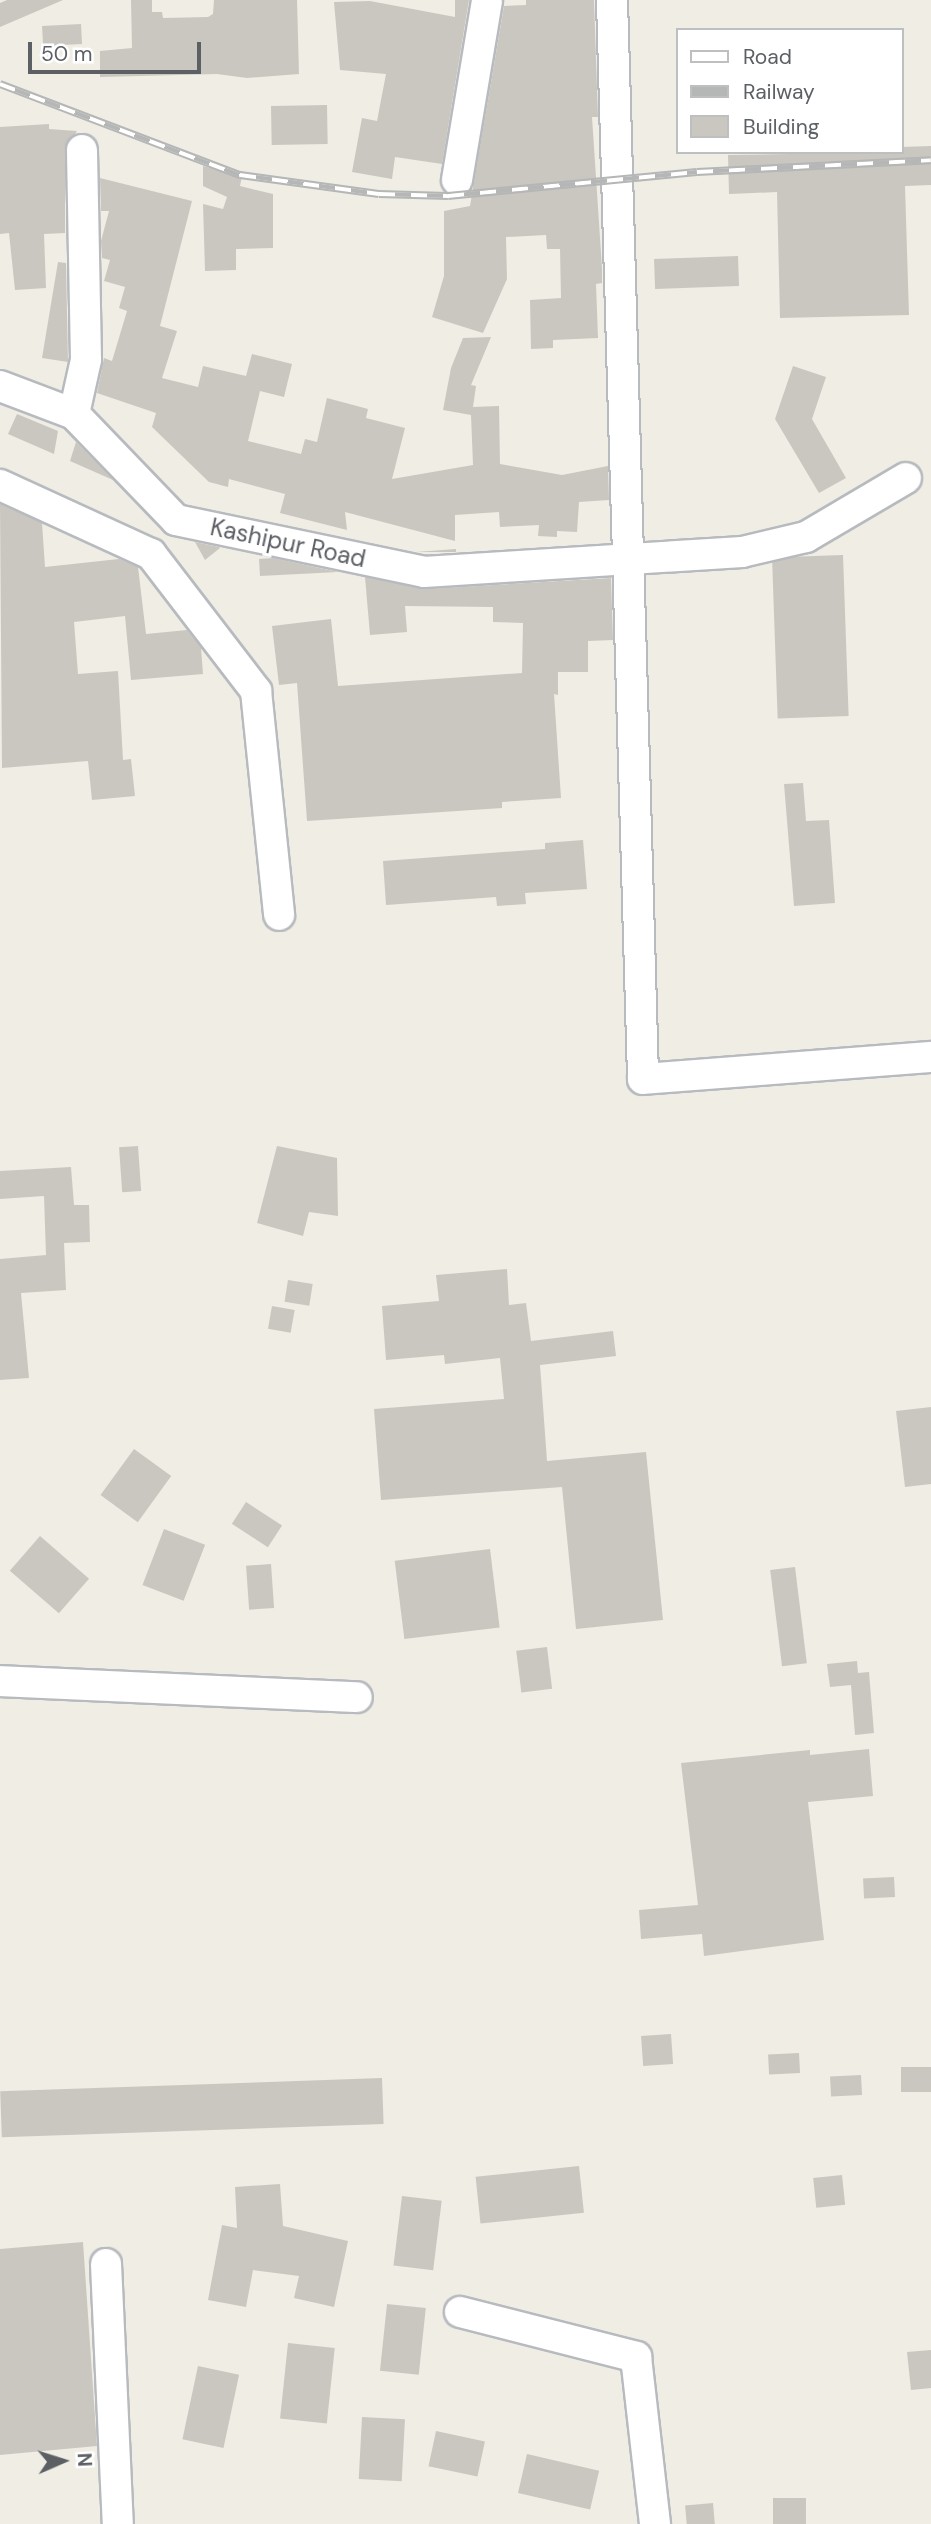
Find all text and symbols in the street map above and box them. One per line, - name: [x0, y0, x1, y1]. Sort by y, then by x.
- scale bar: [32, 28, 205, 72]
- legend: [676, 28, 903, 154]
- text: 50 m: [41, 40, 92, 68]
- text: Road: [743, 43, 792, 71]
- text: Railway: [743, 78, 815, 106]
- text: Building: [743, 113, 819, 141]
- street label: Kashipur Road: [208, 512, 368, 574]
- north arrow: [28, 2426, 98, 2496]
- text: N: [72, 2452, 97, 2467]

